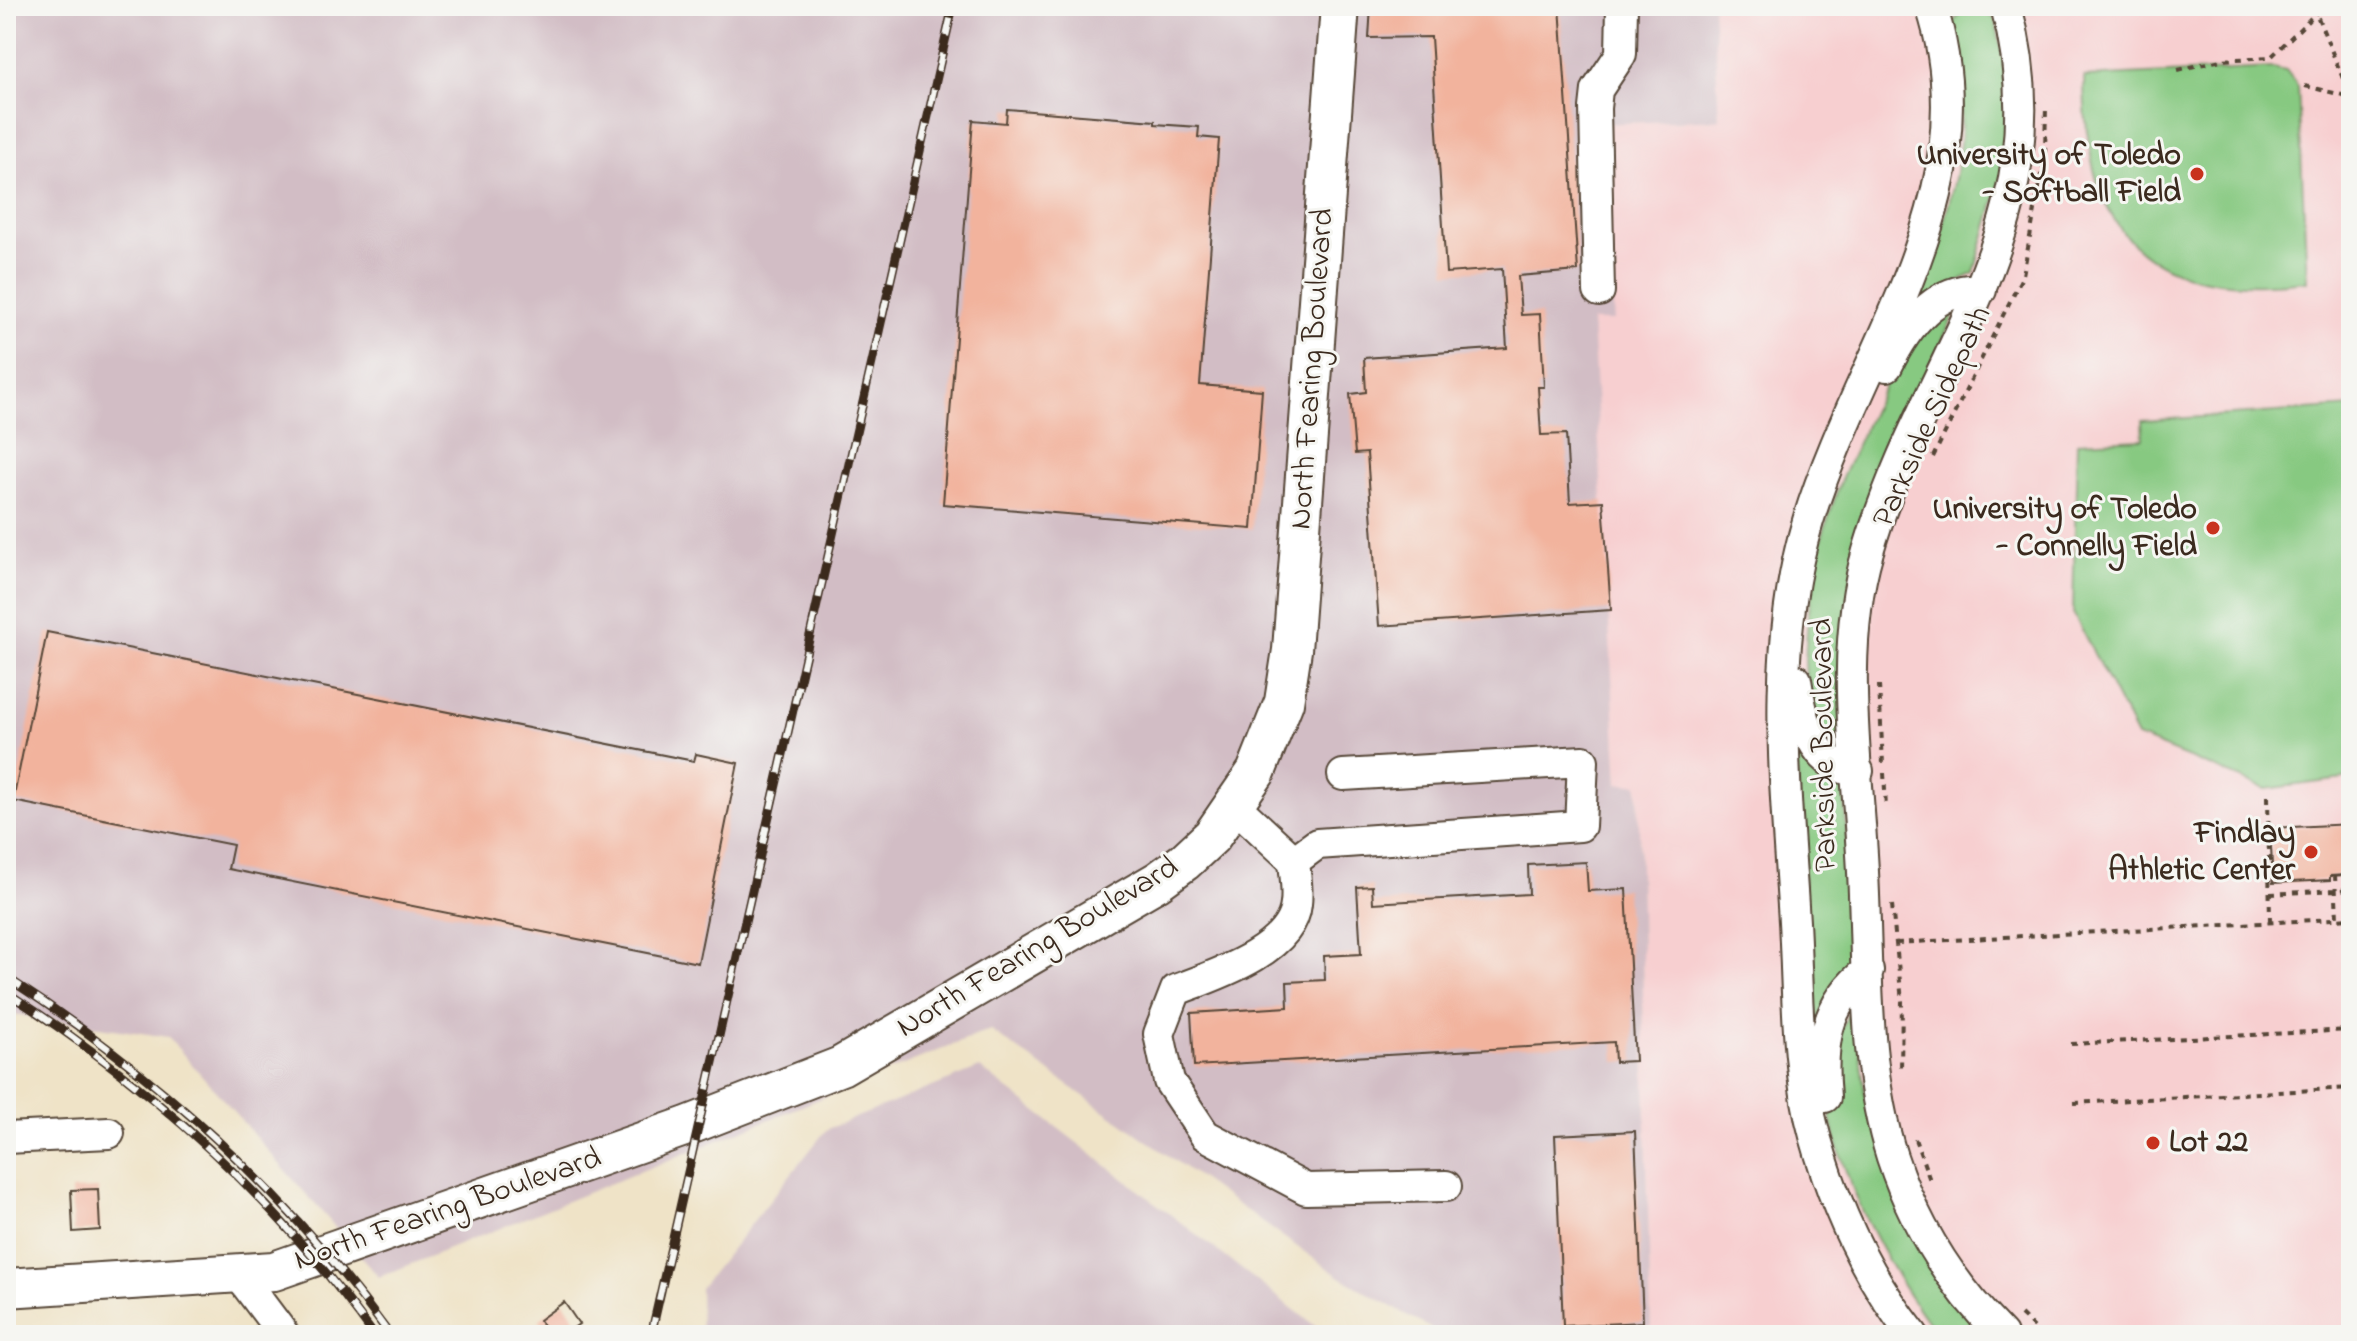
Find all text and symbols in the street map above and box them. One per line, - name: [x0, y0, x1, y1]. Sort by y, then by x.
- place label: University of Toledo - Softball Field: [1917, 133, 2181, 217]
- marker: University of Toledo - Softball Field: [2188, 165, 2206, 183]
- street label: North Fearing Boulevard: [1278, 207, 1348, 531]
- street label: Parkside Sidepath: [1861, 299, 2005, 535]
- place label: University of Toledo - Connelly Field: [1933, 487, 2197, 572]
- marker: University of Toledo - Connelly Field: [2204, 519, 2222, 537]
- street label: Parkside Boulevard: [1799, 618, 1851, 872]
- place label: Findlay Athletic Center: [2108, 811, 2296, 895]
- marker: Findlay Athletic Center: [2302, 843, 2320, 861]
- street label: North Fearing Boulevard: [888, 845, 1188, 1051]
- place label: Lot 22: [2169, 1120, 2248, 1167]
- marker: Lot 22: [2144, 1134, 2162, 1152]
- street label: North Fearing Boulevard: [288, 1135, 608, 1285]

